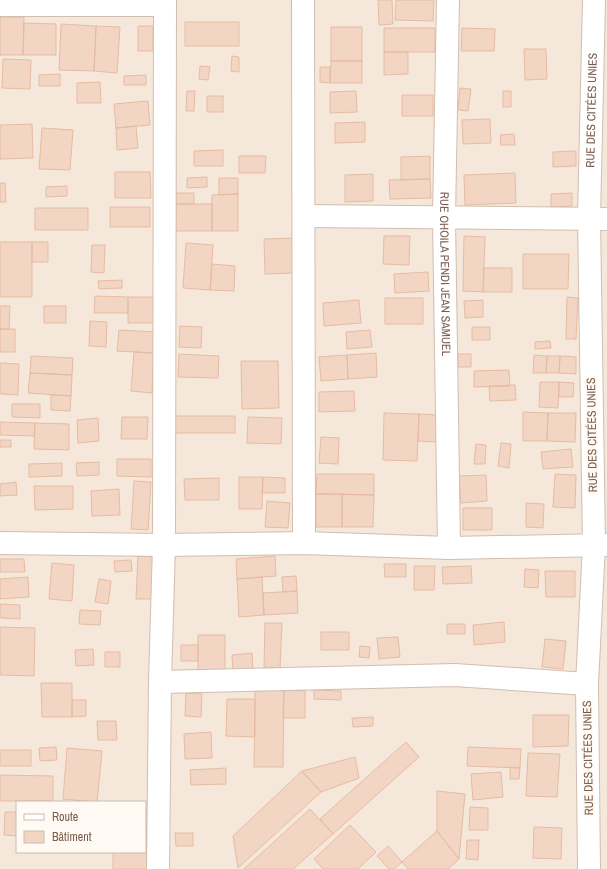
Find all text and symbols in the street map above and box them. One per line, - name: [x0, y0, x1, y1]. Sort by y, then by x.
- street label: RUE DES CITÉES UNIES: [582, 52, 601, 168]
- street label: RUE OHOILA PENDI JEAN SAMUEL: [436, 192, 454, 357]
- street label: RUE DES CITÉES UNIES: [583, 377, 601, 493]
- street label: RUE DES CITÉES UNIES: [579, 700, 597, 816]
- legend: [16, 801, 146, 853]
- text: Route: [52, 809, 78, 825]
- text: Bâtiment: [52, 829, 92, 845]

